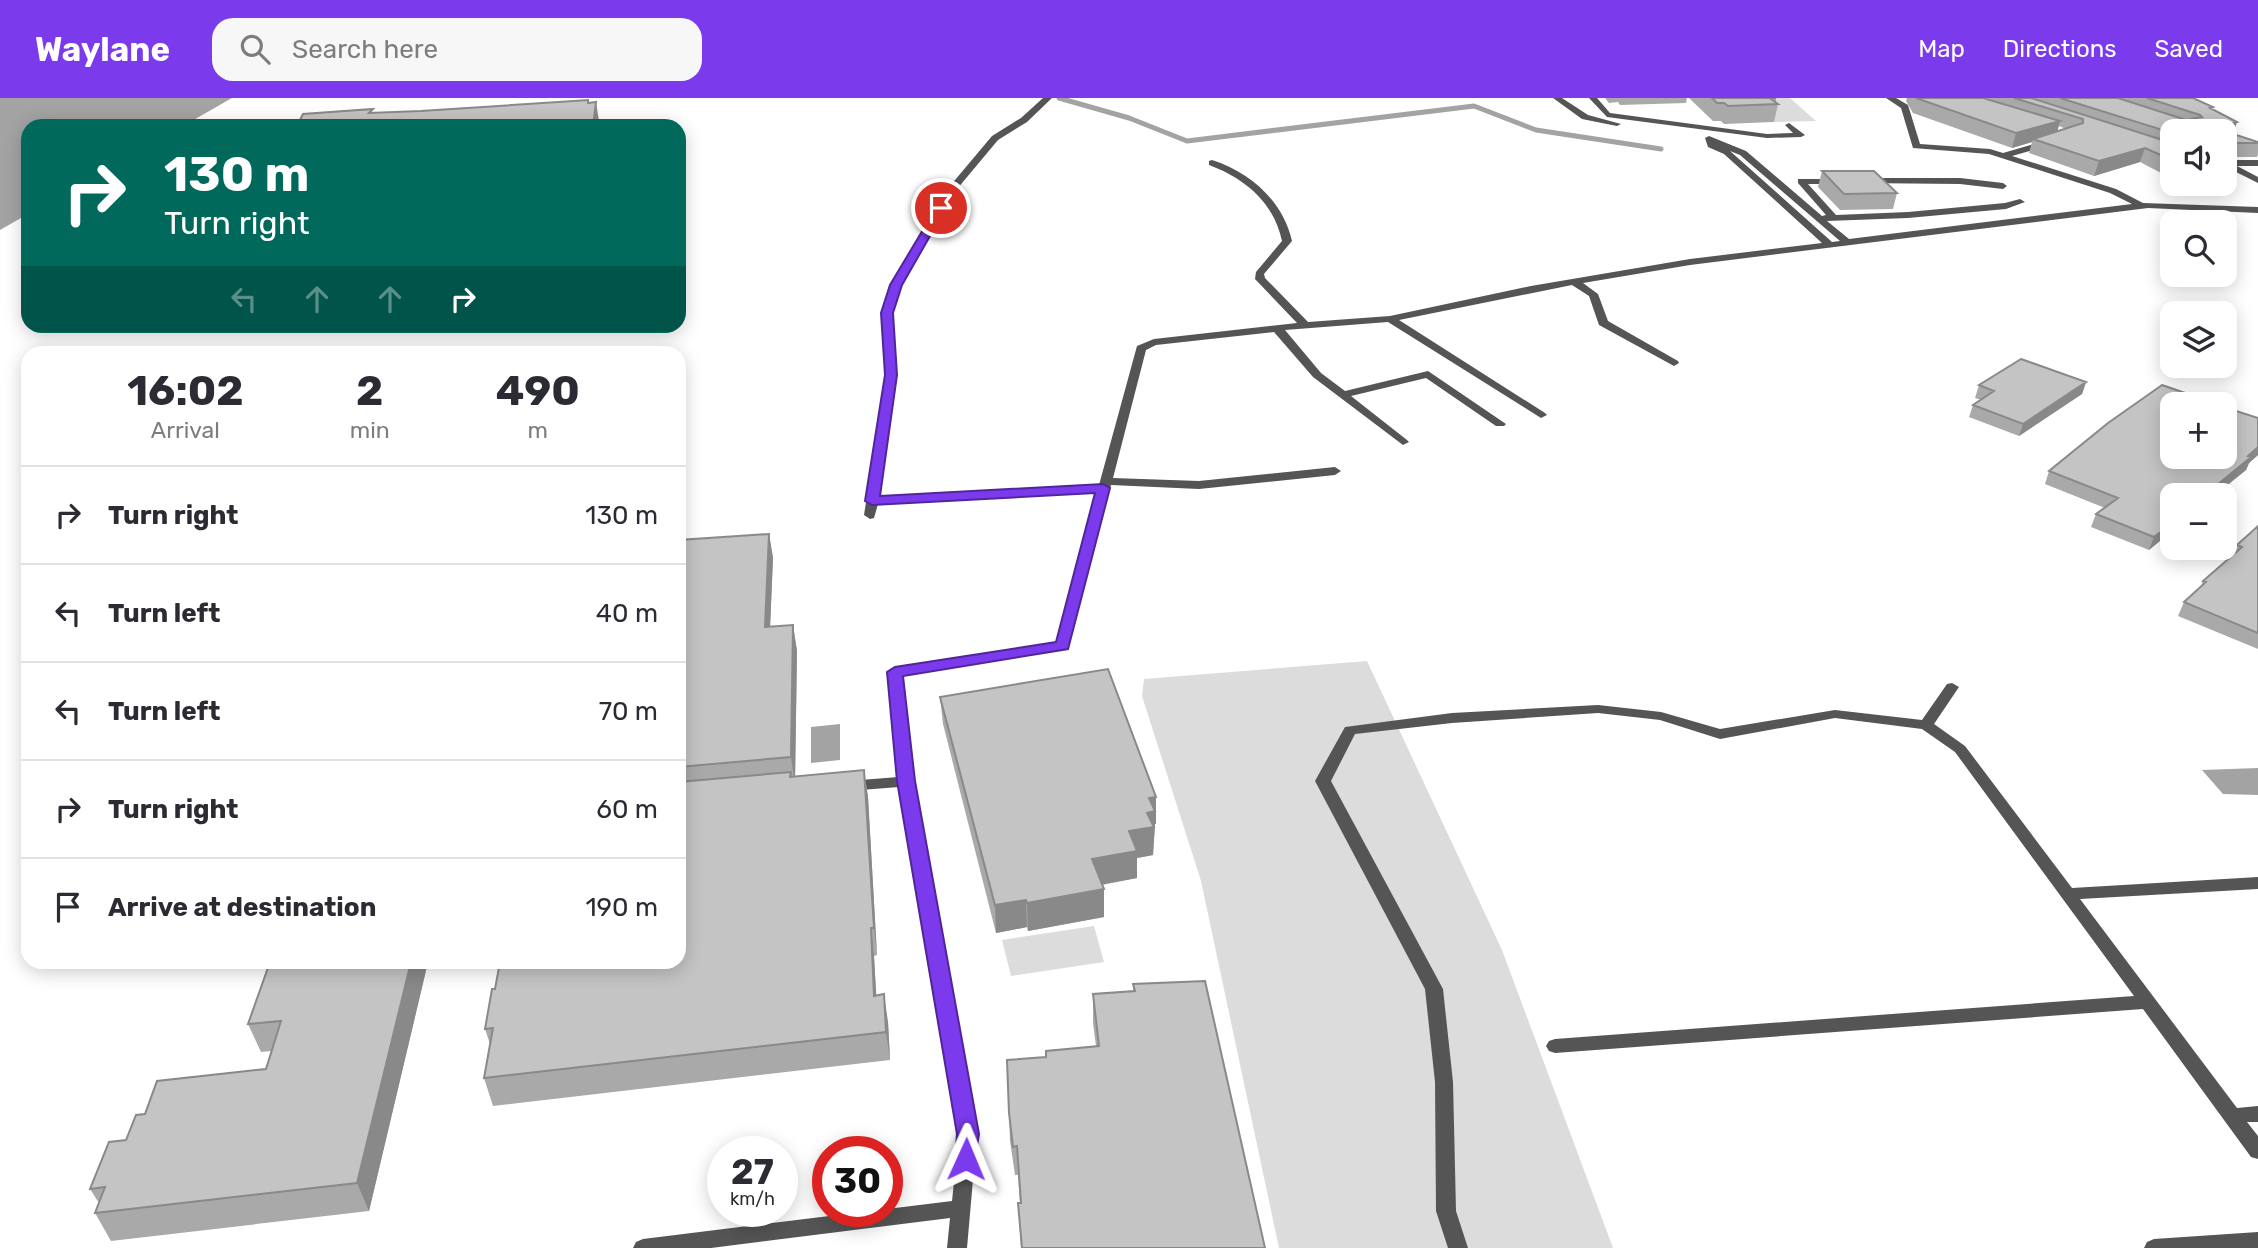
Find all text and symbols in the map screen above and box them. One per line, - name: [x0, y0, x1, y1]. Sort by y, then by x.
- search box: [212, 18, 702, 81]
- text: Waylane: [35, 30, 170, 69]
- icon: search: [236, 30, 274, 68]
- text: Search here: [292, 34, 438, 65]
- text: Map: [1918, 35, 1965, 63]
- text: Directions: [2003, 35, 2116, 63]
- text: Saved: [2154, 35, 2223, 63]
- map controls: [2160, 119, 2237, 560]
- button: sound: [2160, 119, 2237, 196]
- text: 130 m: [164, 145, 309, 203]
- icon: right: [49, 147, 140, 238]
- pin: [911, 178, 971, 238]
- icon: arrive: [922, 189, 960, 227]
- text: Turn right: [164, 204, 309, 242]
- button: search: [2160, 210, 2237, 287]
- icon: left: [225, 280, 263, 318]
- icon: ahead: [298, 280, 336, 318]
- icon: ahead: [371, 280, 409, 318]
- icon: right: [444, 280, 482, 318]
- button: layers: [2160, 301, 2237, 378]
- text: 16:02: [127, 366, 244, 416]
- text: 2: [356, 366, 383, 416]
- text: 490: [496, 366, 580, 416]
- button: +: [2160, 392, 2237, 469]
- text: Arrival: [151, 416, 220, 444]
- text: min: [350, 416, 390, 444]
- text: m: [528, 416, 548, 444]
- button: −: [2160, 483, 2237, 560]
- icon: right: [49, 496, 87, 534]
- text: Turn right: [108, 500, 238, 531]
- text: 130 m: [585, 500, 658, 531]
- icon: left: [49, 594, 87, 632]
- text: Turn left: [108, 598, 220, 629]
- text: 40 m: [596, 598, 658, 629]
- icon: left: [49, 692, 87, 730]
- text: Turn left: [108, 696, 220, 727]
- text: 70 m: [599, 696, 658, 727]
- icon: right: [49, 790, 87, 828]
- text: Turn right: [108, 794, 238, 825]
- text: 60 m: [596, 794, 658, 825]
- icon: arrive: [49, 888, 87, 926]
- text: Arrive at destination: [108, 892, 376, 923]
- text: 190 m: [585, 892, 658, 923]
- position arrow: [929, 1122, 1003, 1196]
- speed limit sign: 30: [812, 1136, 903, 1227]
- text: 27: [731, 1151, 774, 1193]
- text: km/h: [730, 1188, 775, 1210]

